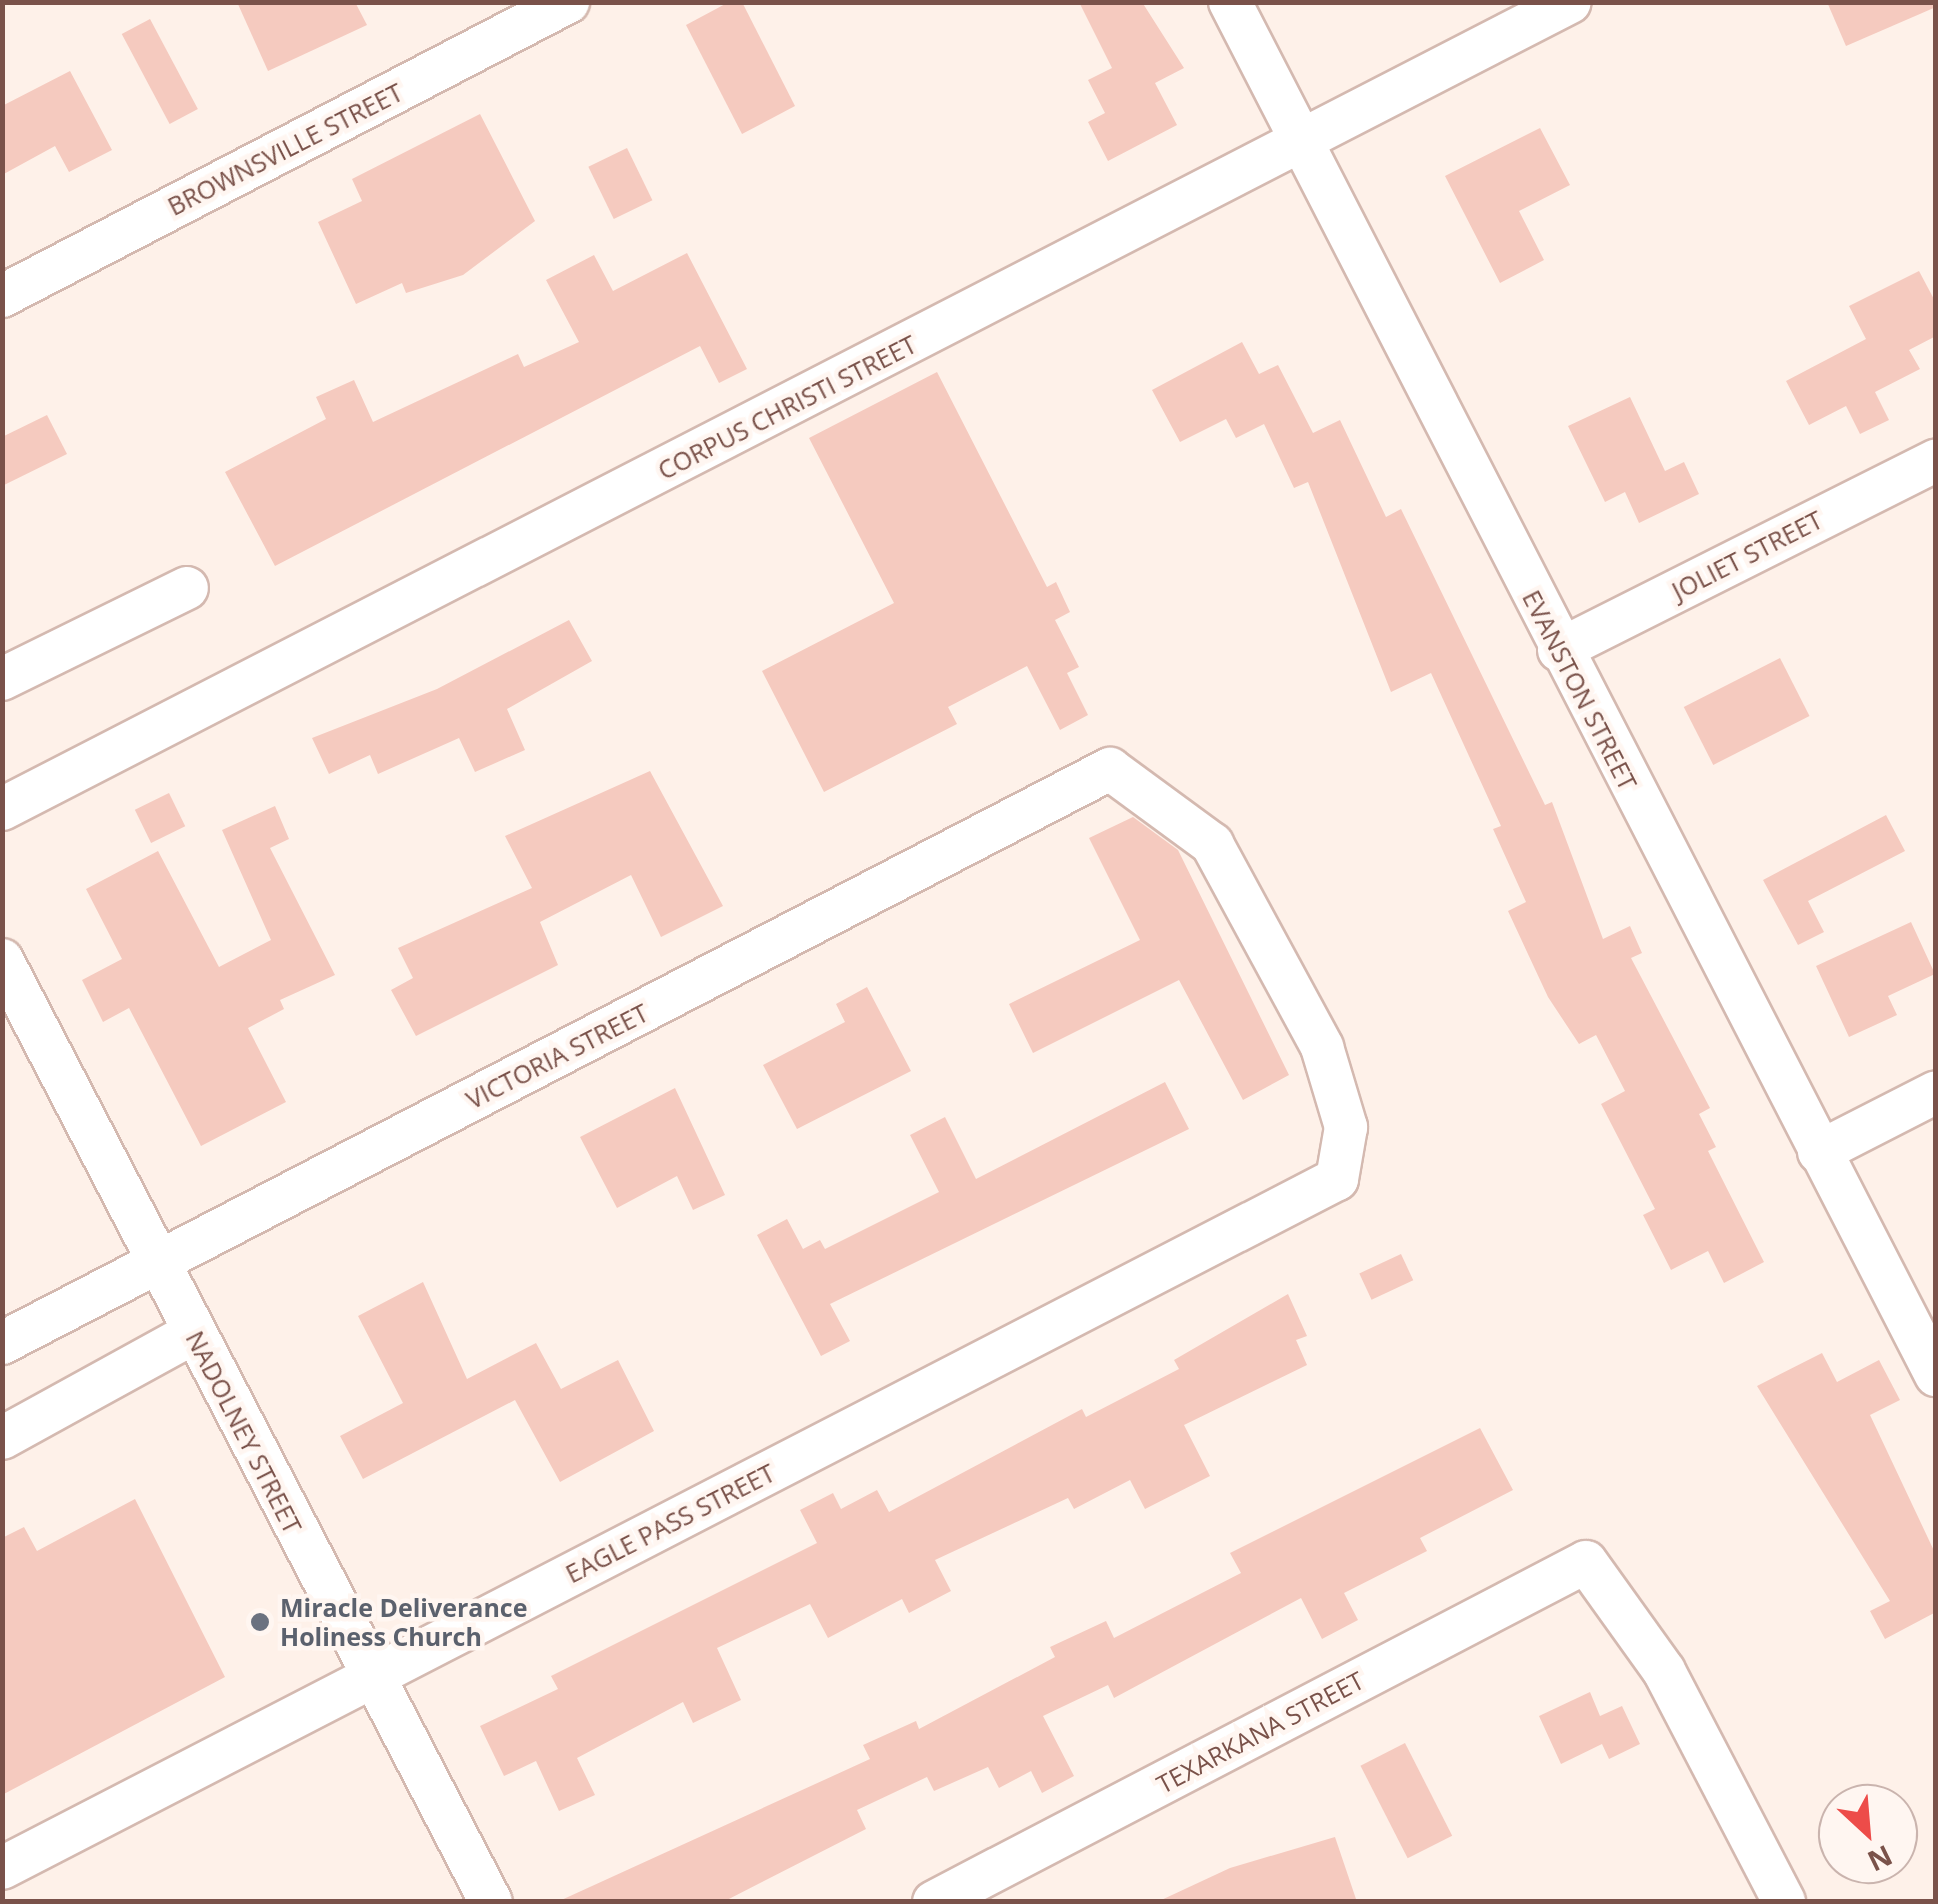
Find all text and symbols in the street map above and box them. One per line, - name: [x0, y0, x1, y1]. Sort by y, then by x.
- street label: BROWNSVILLE STREET: [163, 77, 407, 221]
- street label: CORPUS CHRISTI STREET: [653, 329, 921, 485]
- street label: JOLIET STREET: [1667, 504, 1827, 606]
- street label: EVANSTON STREET: [1517, 585, 1643, 795]
- street label: VICTORIA STREET: [461, 997, 653, 1115]
- street label: NADOLNEY STREET: [180, 1326, 308, 1538]
- street label: EAGLE PASS STREET: [560, 1457, 780, 1589]
- place label: Miracle Deliverance Holiness Church: [280, 1593, 527, 1652]
- marker: Miracle Deliverance Holiness Church: [249, 1611, 271, 1633]
- street label: TEXARKANA STREET: [1151, 1665, 1369, 1799]
- north arrow: [1818, 1784, 1918, 1884]
- text: N: [1862, 1837, 1899, 1881]

